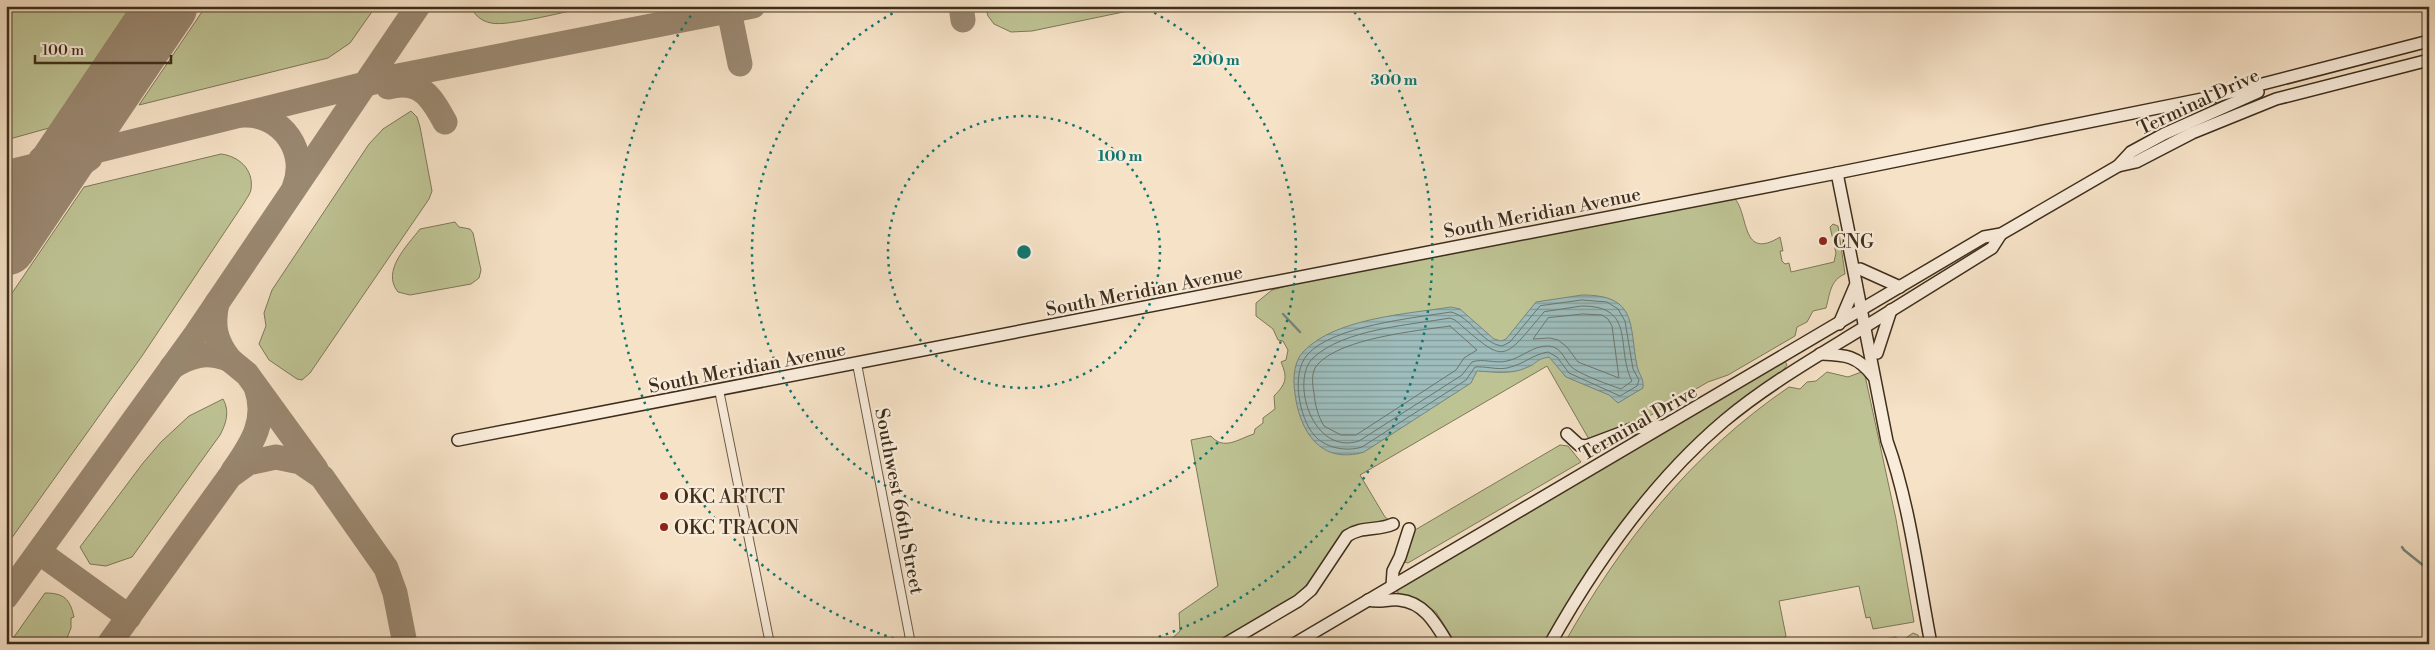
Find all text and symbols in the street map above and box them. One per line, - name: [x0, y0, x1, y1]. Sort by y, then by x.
- scale bar: [35, 32, 171, 64]
- text: 100 m: [42, 41, 84, 60]
- text: 200 m: [1192, 51, 1240, 70]
- street label: Terminal Drive: [2134, 63, 2263, 141]
- text: 300 m: [1371, 71, 1418, 90]
- text: 100 m: [1098, 147, 1143, 166]
- street label: South Meridian Avenue: [1442, 182, 1643, 244]
- place label: CNG: [1833, 230, 1874, 254]
- marker: CNG: [1817, 235, 1829, 247]
- centre of rings: [1015, 243, 1033, 261]
- street label: South Meridian Avenue: [1044, 260, 1245, 322]
- street label: South Meridian Avenue: [647, 337, 848, 399]
- street label: Terminal Drive: [1576, 380, 1701, 466]
- street label: Southwest 66th Street: [869, 406, 929, 597]
- place label: OKC ARTCT: [674, 485, 785, 509]
- marker: OKC ARTCT: [658, 490, 670, 502]
- place label: OKC TRACON: [674, 516, 799, 540]
- marker: OKC TRACON: [658, 521, 670, 533]

